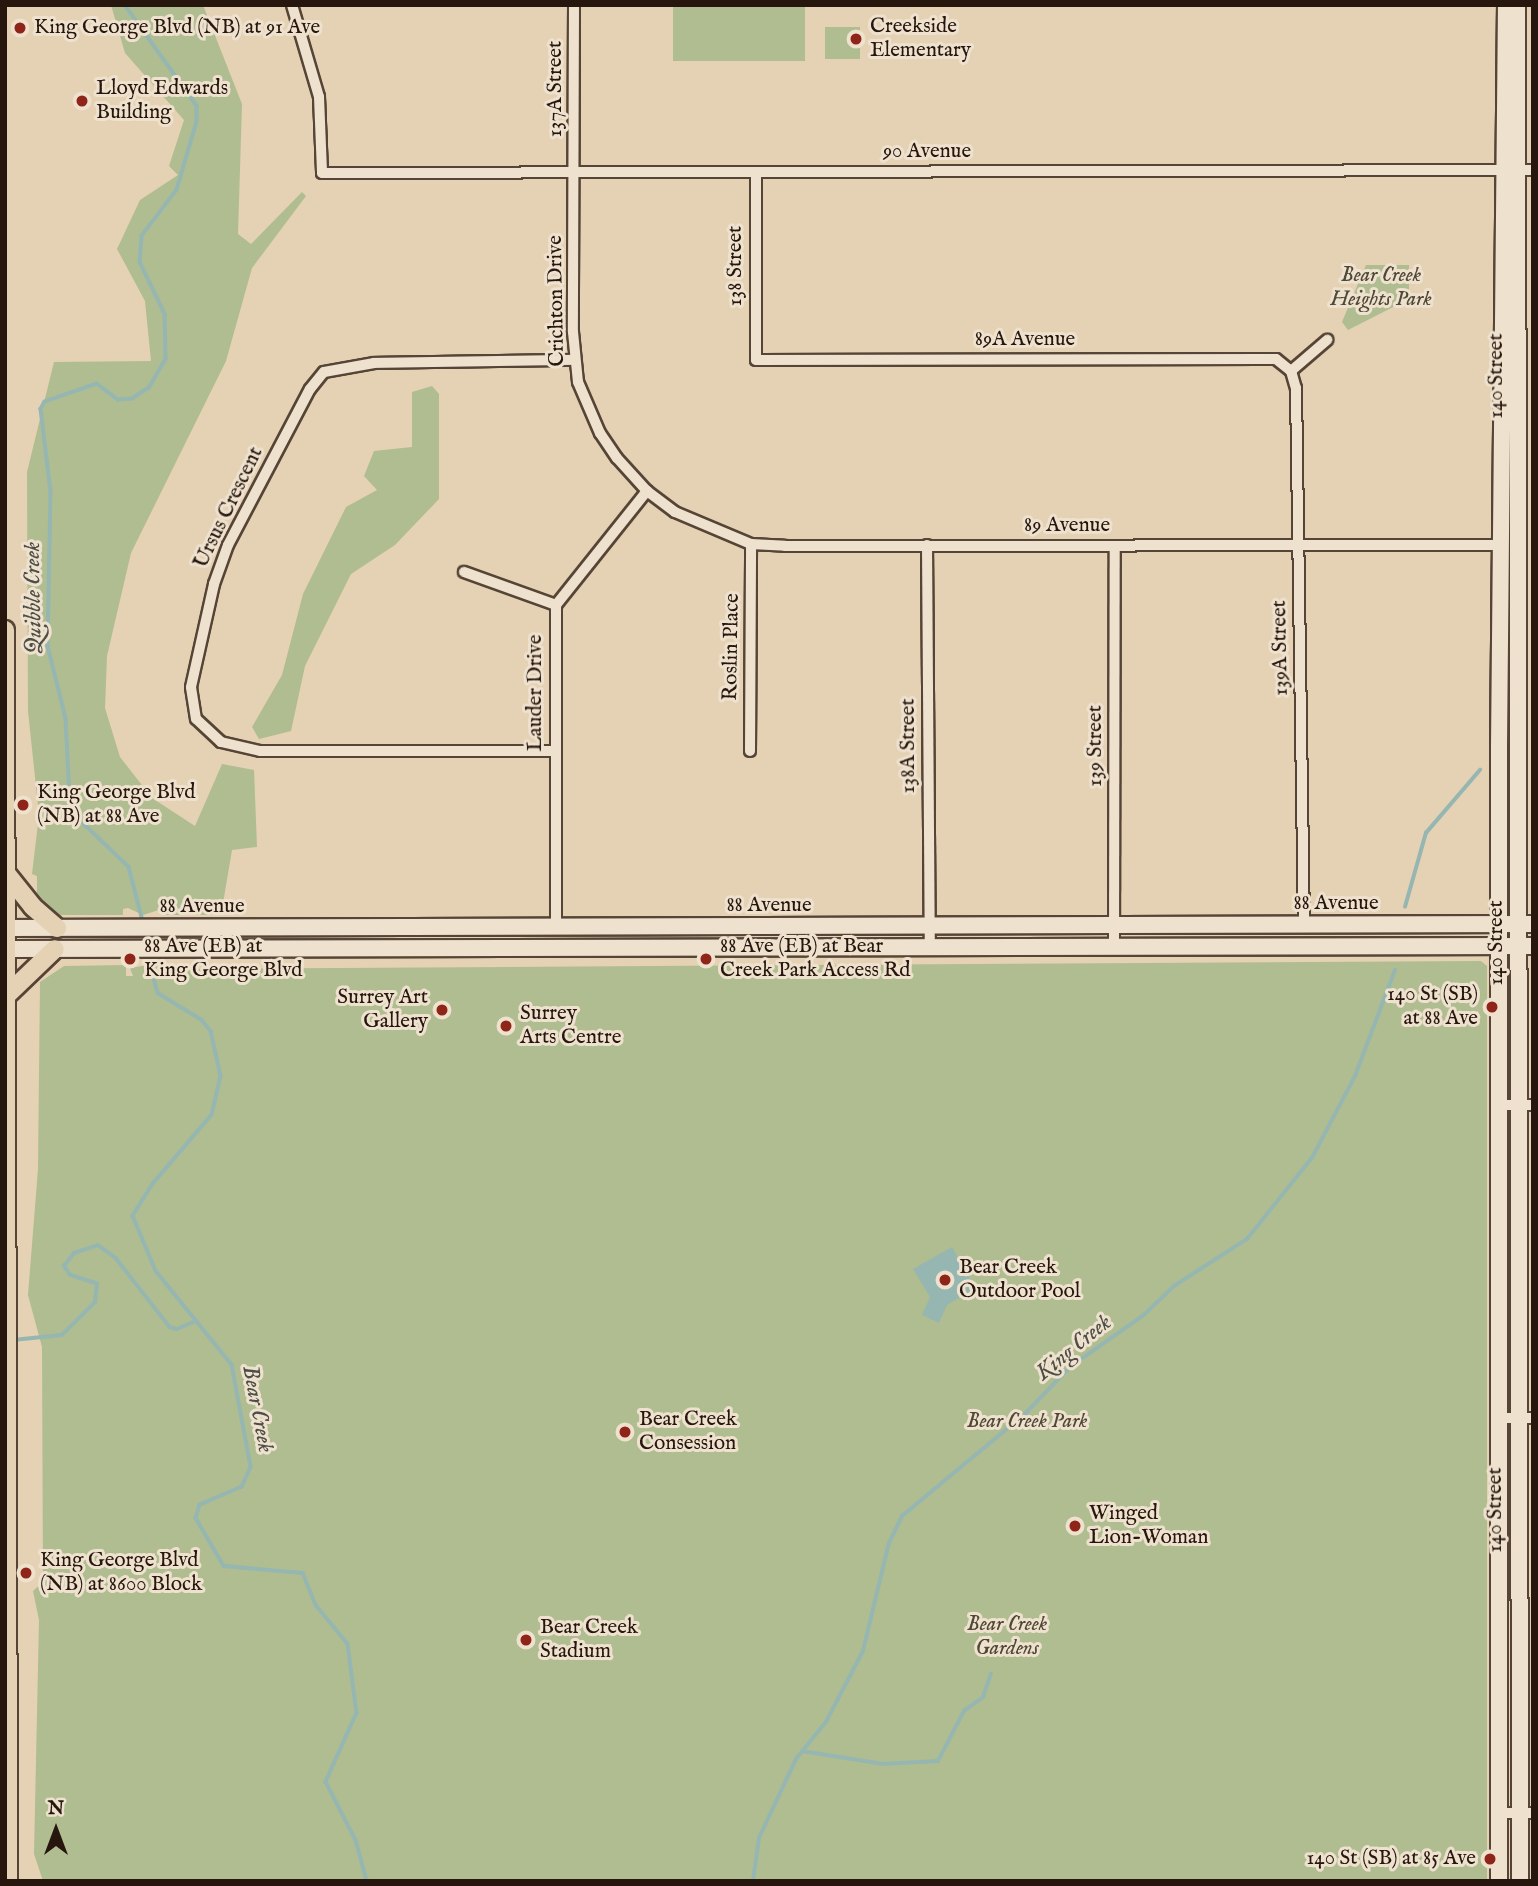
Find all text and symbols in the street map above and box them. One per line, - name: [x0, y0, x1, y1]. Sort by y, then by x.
- place label: Creekside Elementary: [870, 14, 971, 64]
- place label: King George Blvd (NB) at 91 Ave: [34, 15, 320, 41]
- marker: King George Blvd (NB) at 91 Ave: [12, 20, 28, 36]
- marker: Creekside Elementary: [848, 31, 864, 47]
- street label: 137A Street: [543, 41, 569, 137]
- place label: Lloyd Edwards Building: [96, 76, 228, 126]
- marker: Lloyd Edwards Building: [74, 93, 90, 109]
- street label: 90 Avenue: [883, 139, 971, 165]
- street label: 138 Street: [723, 226, 749, 306]
- street label: Crichton Drive: [543, 235, 571, 367]
- park label: Bear Creek Heights Park: [1330, 263, 1432, 313]
- street label: 89A Avenue: [975, 327, 1075, 353]
- street label: 140 Street: [1484, 333, 1510, 419]
- street label: Ursus Crescent: [189, 443, 269, 573]
- street label: 89 Avenue: [1024, 513, 1110, 539]
- water label: Quibble Creek: [19, 542, 49, 654]
- street label: Roslin Place: [718, 593, 746, 701]
- street label: 139A Street: [1268, 600, 1294, 696]
- street label: Lauder Drive: [523, 635, 549, 751]
- street label: 138A Street: [896, 699, 922, 793]
- street label: 139 Street: [1083, 705, 1109, 787]
- place label: King George Blvd (NB) at 88 Ave: [37, 780, 196, 830]
- marker: King George Blvd (NB) at 88 Ave: [15, 797, 31, 813]
- street label: 88 Avenue: [1293, 891, 1379, 917]
- street label: 88 Avenue: [726, 893, 812, 919]
- street label: 88 Avenue: [159, 894, 245, 920]
- street label: 140 Street: [1484, 900, 1510, 986]
- place label: 88 Ave (EB) at King George Blvd: [144, 934, 303, 984]
- place label: 88 Ave (EB) at Bear Creek Park Access Rd: [720, 934, 911, 984]
- marker: 88 Ave (EB) at King George Blvd: [122, 951, 138, 967]
- marker: 88 Ave (EB) at Bear Creek Park Access Rd: [698, 951, 714, 967]
- place label: 140 St (SB) at 88 Ave: [1387, 982, 1478, 1032]
- place label: Surrey Art Gallery: [337, 985, 428, 1035]
- marker: 140 St (SB) at 88 Ave: [1484, 999, 1500, 1015]
- place label: Surrey Arts Centre: [520, 1001, 621, 1051]
- marker: Surrey Art Gallery: [434, 1002, 450, 1018]
- marker: Surrey Arts Centre: [498, 1018, 514, 1034]
- place label: Bear Creek Outdoor Pool: [959, 1255, 1081, 1305]
- marker: Bear Creek Outdoor Pool: [937, 1272, 953, 1288]
- water label: King Creek: [1031, 1309, 1117, 1387]
- water label: Bear Creek: [235, 1363, 279, 1455]
- place label: Bear Creek Consession: [639, 1407, 737, 1457]
- park label: Bear Creek Park: [966, 1409, 1088, 1435]
- marker: Bear Creek Consession: [617, 1424, 633, 1440]
- street label: 140 Street: [1483, 1467, 1509, 1553]
- place label: Winged Lion-Woman: [1089, 1501, 1208, 1551]
- marker: Winged Lion-Woman: [1067, 1518, 1083, 1534]
- place label: King George Blvd (NB) at 8600 Block: [40, 1548, 202, 1598]
- marker: King George Blvd (NB) at 8600 Block: [18, 1565, 34, 1581]
- park label: Bear Creek Gardens: [967, 1612, 1047, 1662]
- place label: Bear Creek Stadium: [540, 1615, 638, 1665]
- marker: Bear Creek Stadium: [518, 1632, 534, 1648]
- north arrow: [21, 1795, 91, 1865]
- text: N: [48, 1797, 64, 1821]
- place label: 140 St (SB) at 85 Ave: [1307, 1846, 1476, 1872]
- marker: 140 St (SB) at 85 Ave: [1482, 1851, 1498, 1867]

